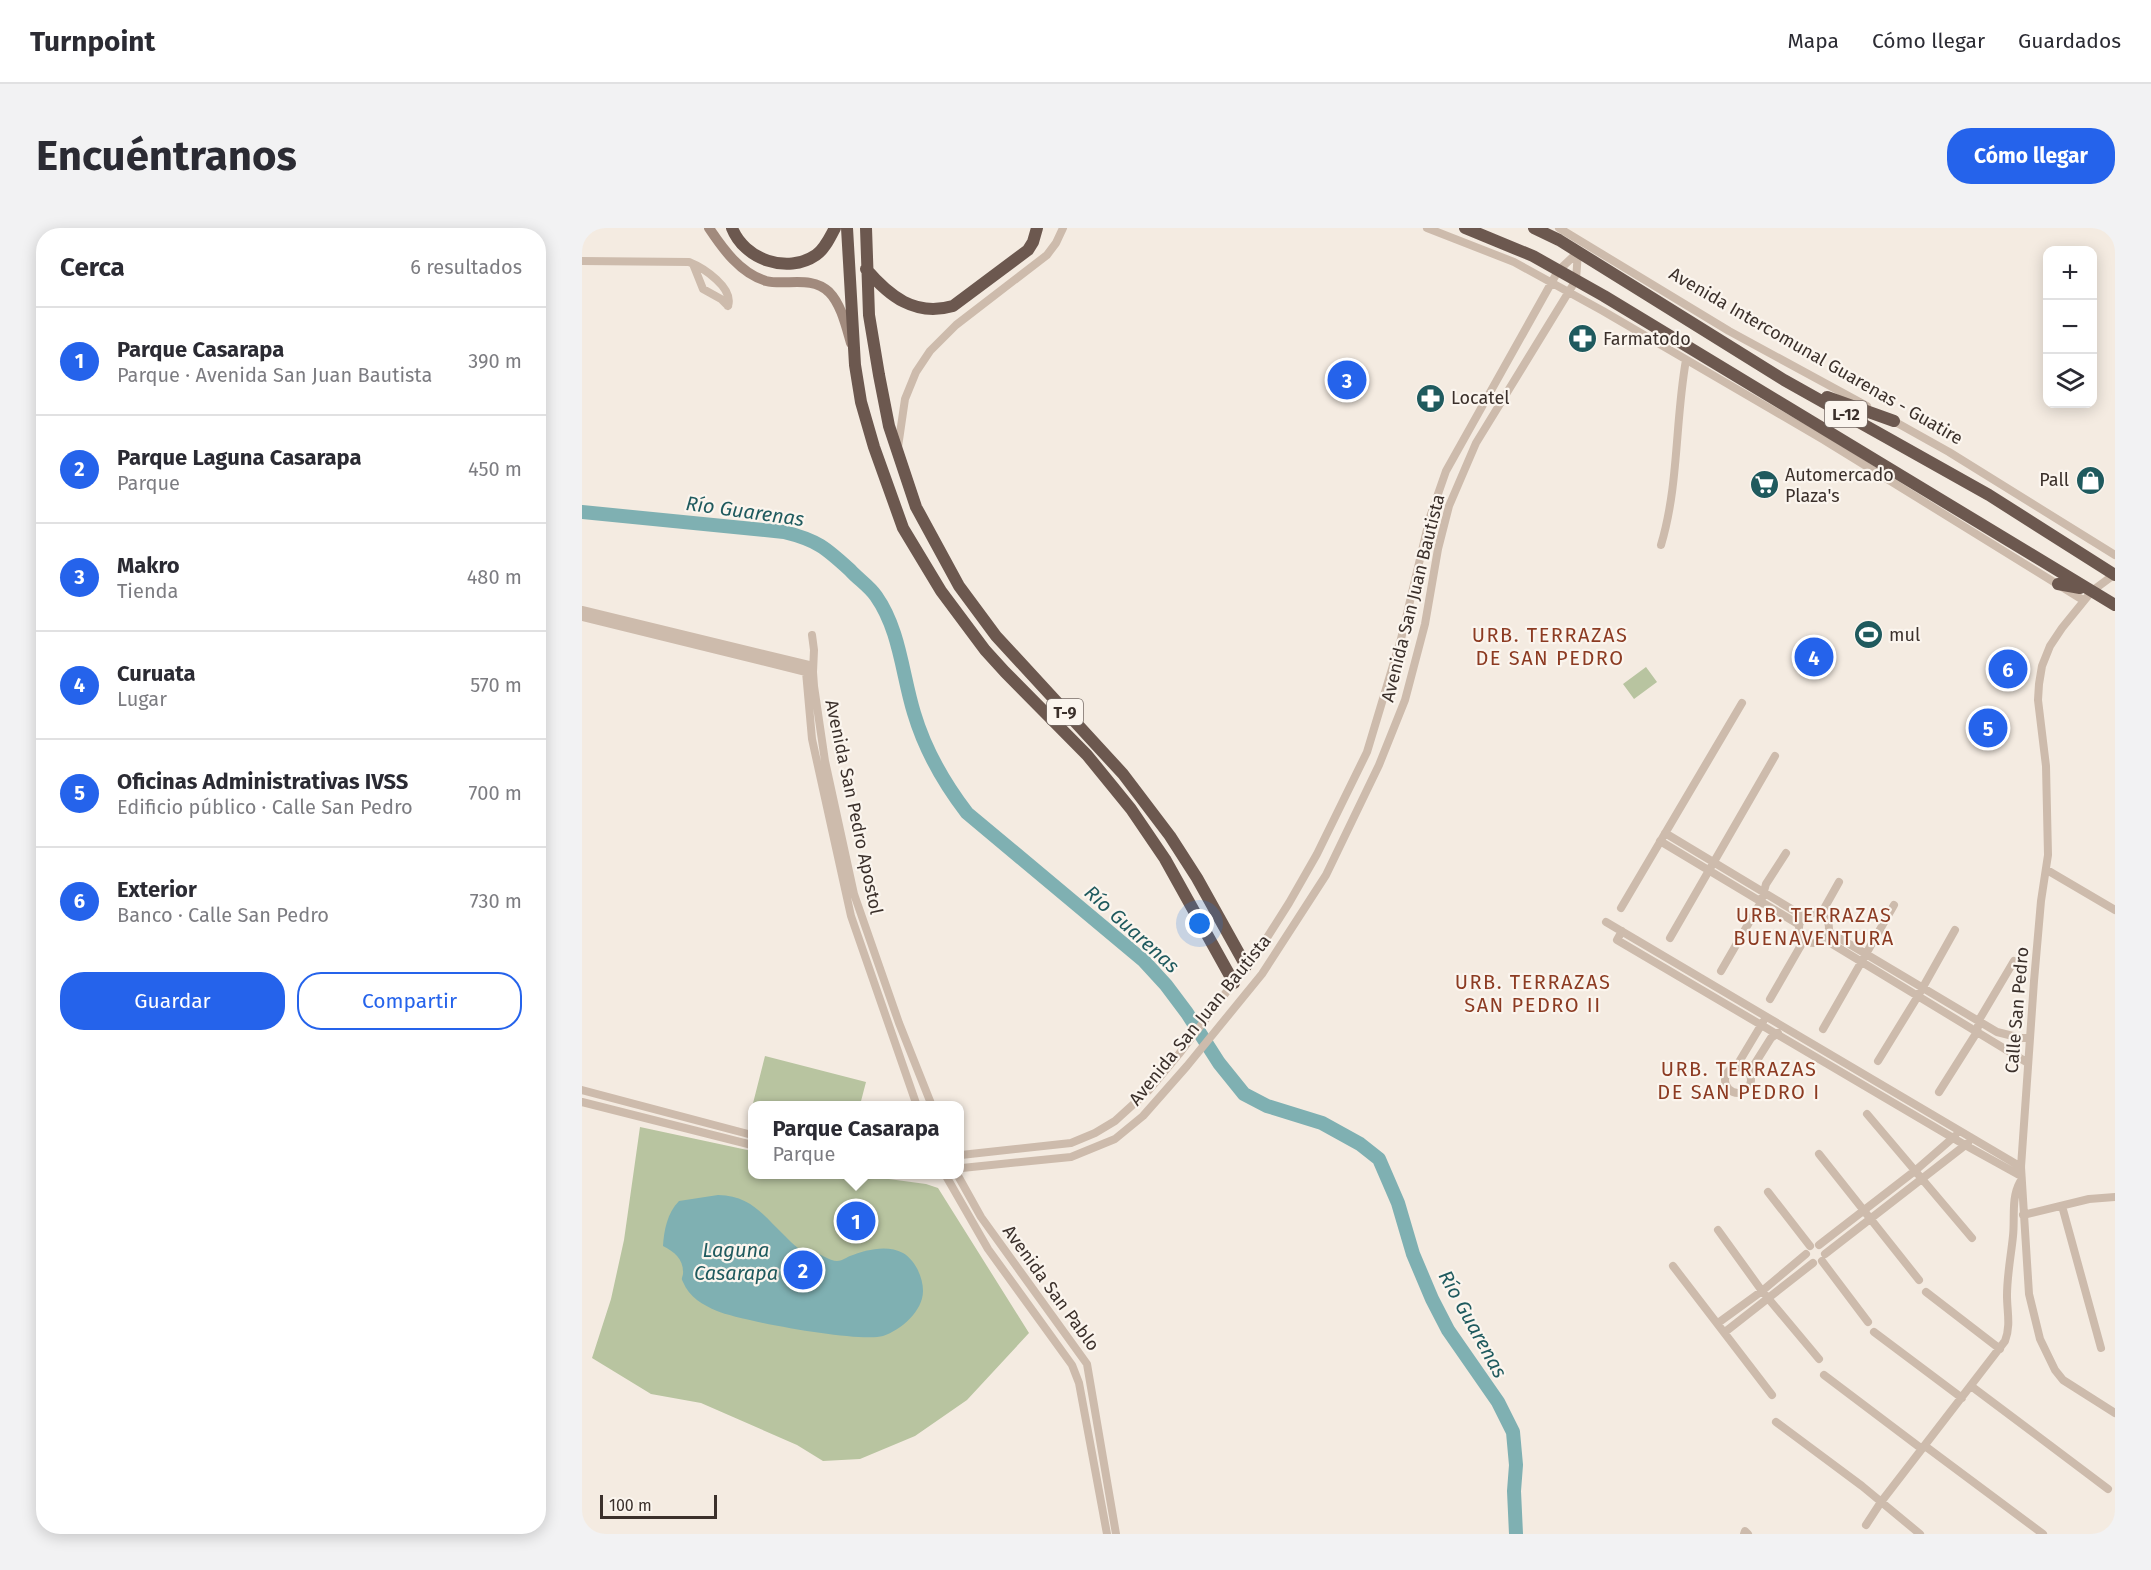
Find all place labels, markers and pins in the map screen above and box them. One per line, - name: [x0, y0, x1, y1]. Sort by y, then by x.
- pharmacy icon: Farmatodo: [1566, 323, 1598, 355]
- place label: Farmatodo: [1603, 328, 1691, 350]
- pin: 3: [1328, 358, 1366, 402]
- pharmacy icon: Locatel: [1414, 382, 1446, 414]
- place label: Locatel: [1451, 387, 1510, 409]
- place label: Automercado Plaza's: [1785, 464, 1894, 507]
- shop icon: Pall: [2074, 464, 2106, 496]
- supermarket icon: Automercado Plaza's: [1748, 469, 1780, 501]
- place label: Pall: [2039, 469, 2069, 491]
- sports icon: mul: [1852, 619, 1884, 651]
- place label: mul: [1889, 624, 1920, 646]
- pin: 4: [1794, 634, 1834, 680]
- pin: 6: [1988, 646, 2028, 692]
- pin: 5: [1968, 706, 2008, 750]
- pin: 1: [836, 1198, 876, 1244]
- pin: 2: [784, 1248, 822, 1292]

